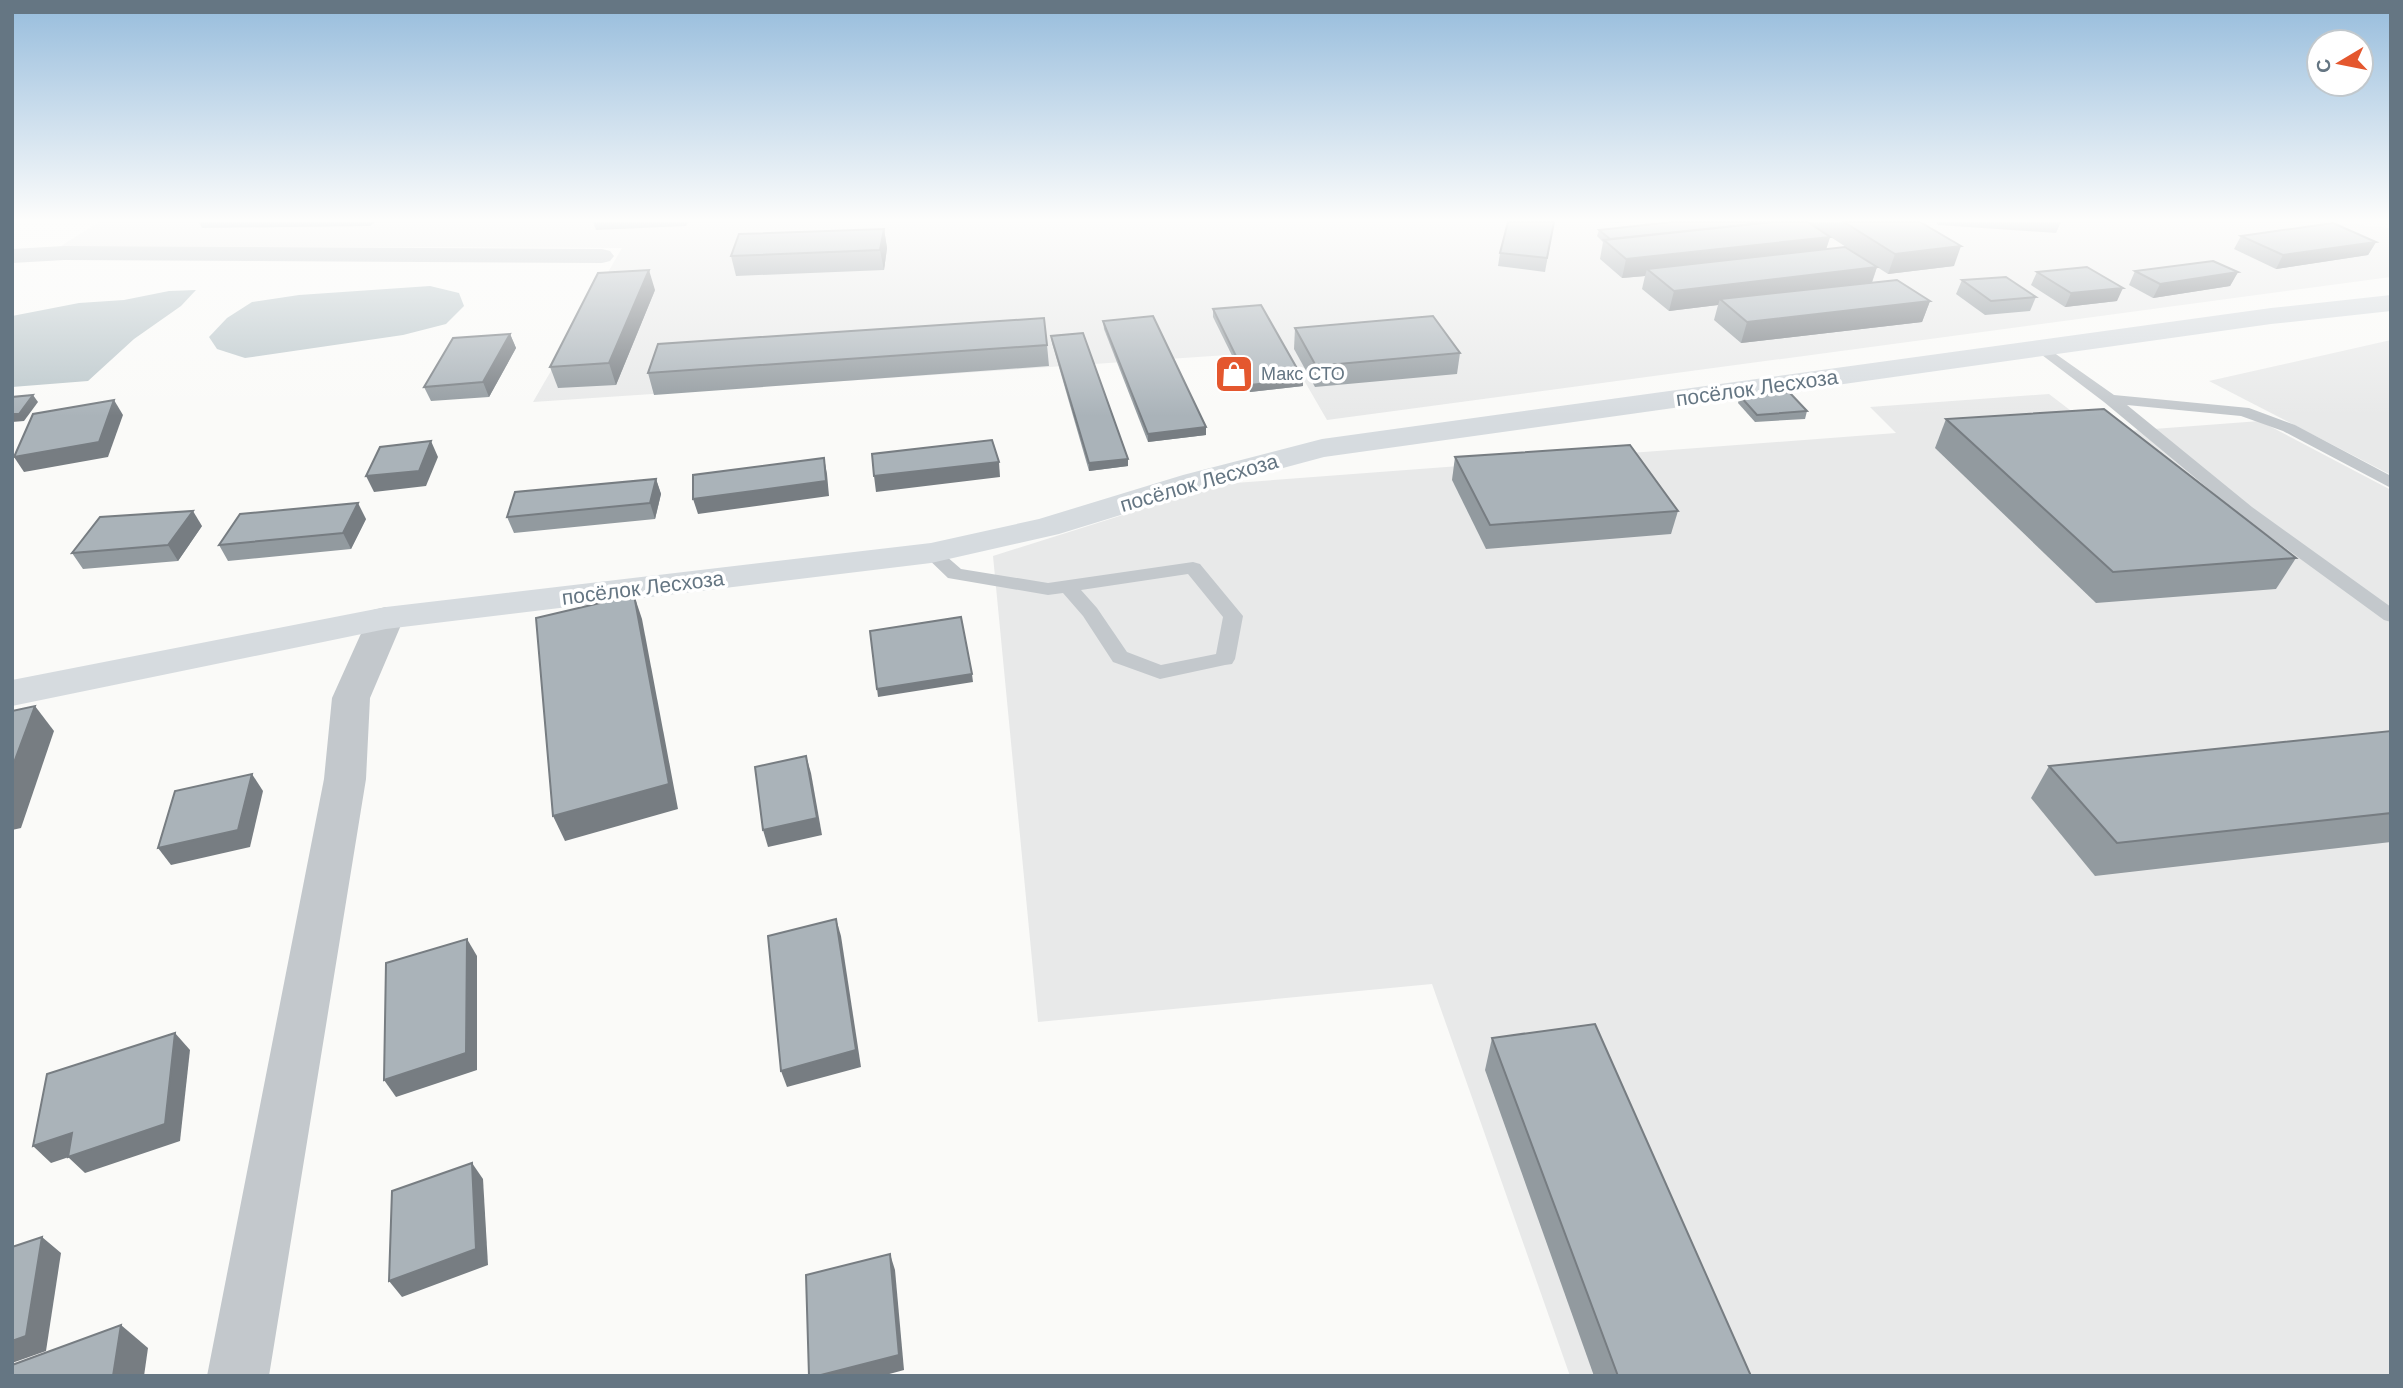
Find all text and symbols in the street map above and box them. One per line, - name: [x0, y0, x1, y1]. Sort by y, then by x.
- north arrow: [2305, 28, 2375, 98]
- text: С: [2312, 57, 2335, 74]
- shop icon: Макс СТО: [1213, 353, 1255, 395]
- place label: Макс СТО: [1261, 364, 1345, 384]
- street label: посёлок Лесхоза: [1674, 365, 1840, 410]
- street label: посёлок Лесхоза: [1117, 449, 1281, 516]
- street label: посёлок Лесхоза: [560, 566, 726, 609]

